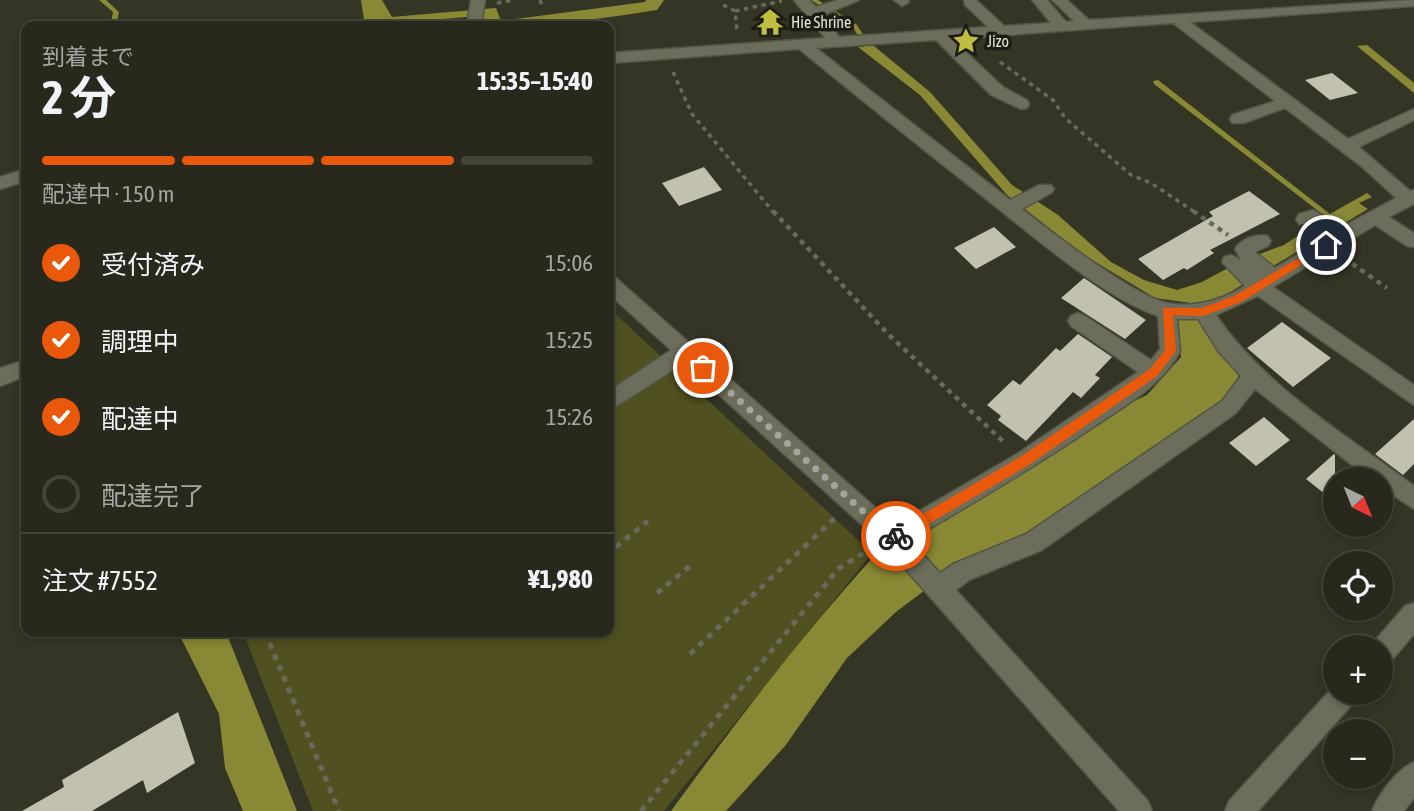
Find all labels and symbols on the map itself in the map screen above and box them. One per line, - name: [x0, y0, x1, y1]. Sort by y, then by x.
- temple icon: Hie Shrine: [755, 7, 785, 37]
- place label: Hie Shrine: [791, 13, 851, 31]
- place icon: Jizo: [951, 26, 981, 56]
- place label: Jizo: [987, 32, 1009, 50]
- pin: [1296, 215, 1356, 275]
- pin: [673, 338, 733, 398]
- north arrow: [1323, 467, 1393, 537]
- courier: [861, 501, 931, 571]

